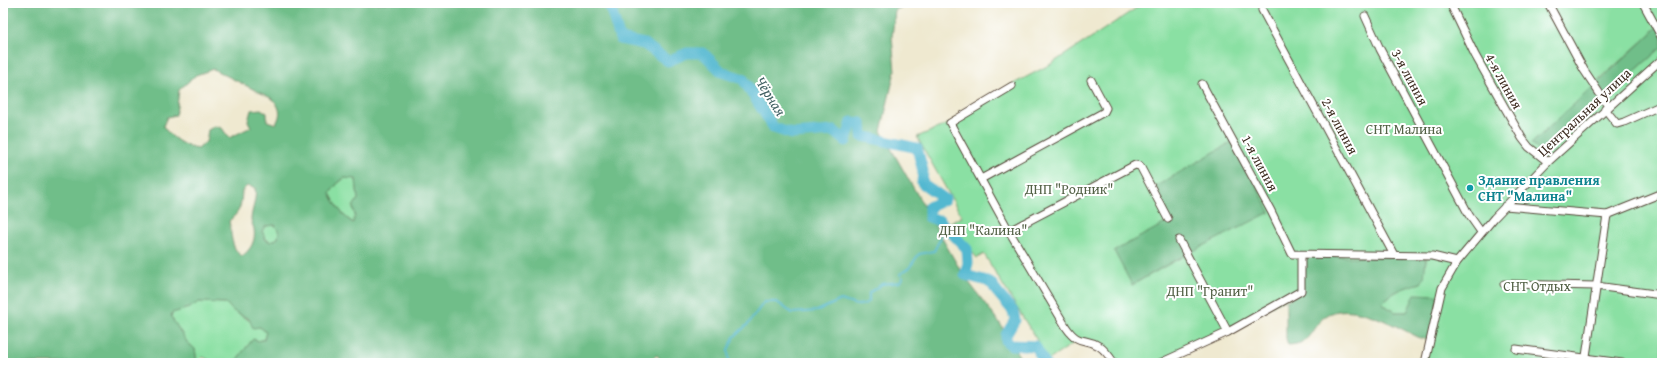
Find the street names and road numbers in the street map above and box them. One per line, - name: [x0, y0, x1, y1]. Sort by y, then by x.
- street label: 3-я линия: [1387, 45, 1433, 109]
- street label: 4-я линия: [1480, 49, 1528, 113]
- street label: Центральная улица: [1533, 63, 1636, 161]
- street label: 2-я линия: [1317, 94, 1363, 158]
- street label: 1-я линия: [1237, 131, 1283, 195]

